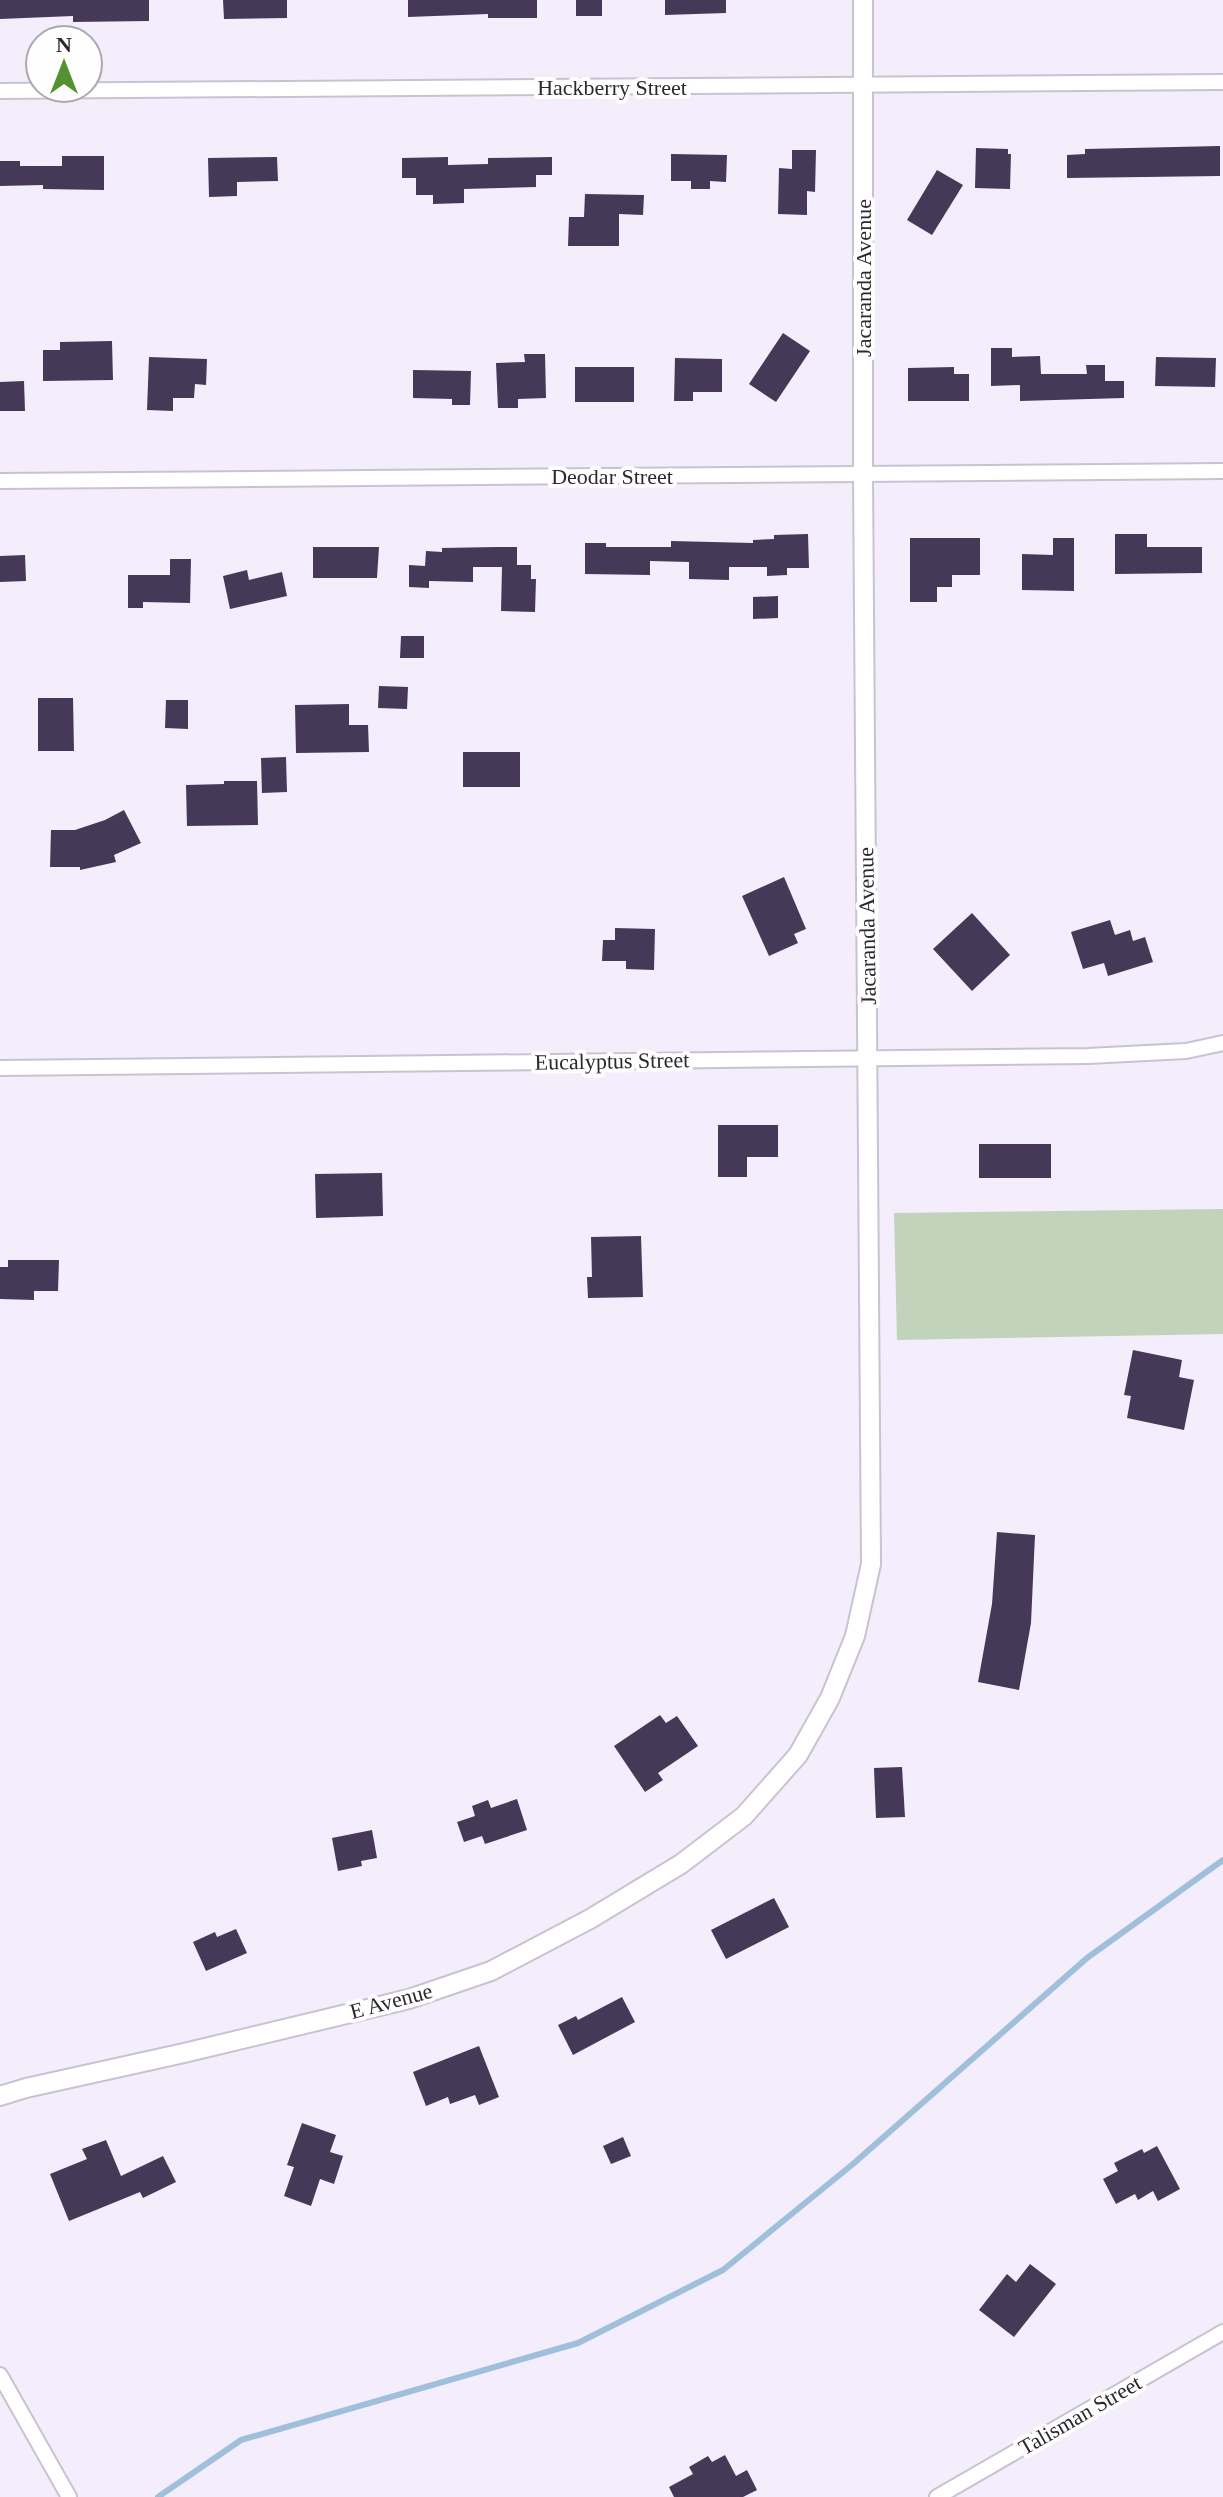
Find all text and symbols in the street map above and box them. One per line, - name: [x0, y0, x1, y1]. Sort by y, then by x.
- north arrow: [24, 24, 104, 104]
- text: N: [56, 32, 72, 57]
- street label: Hackberry Street: [537, 75, 687, 100]
- street label: Jacaranda Avenue: [851, 199, 876, 357]
- street label: Deodar Street: [551, 464, 673, 489]
- street label: Jacaranda Avenue: [853, 847, 881, 1005]
- street label: Eucalyptus Street: [535, 1047, 689, 1075]
- street label: E Avenue: [347, 1978, 435, 2024]
- street label: Talisman Street: [1014, 2370, 1146, 2460]

